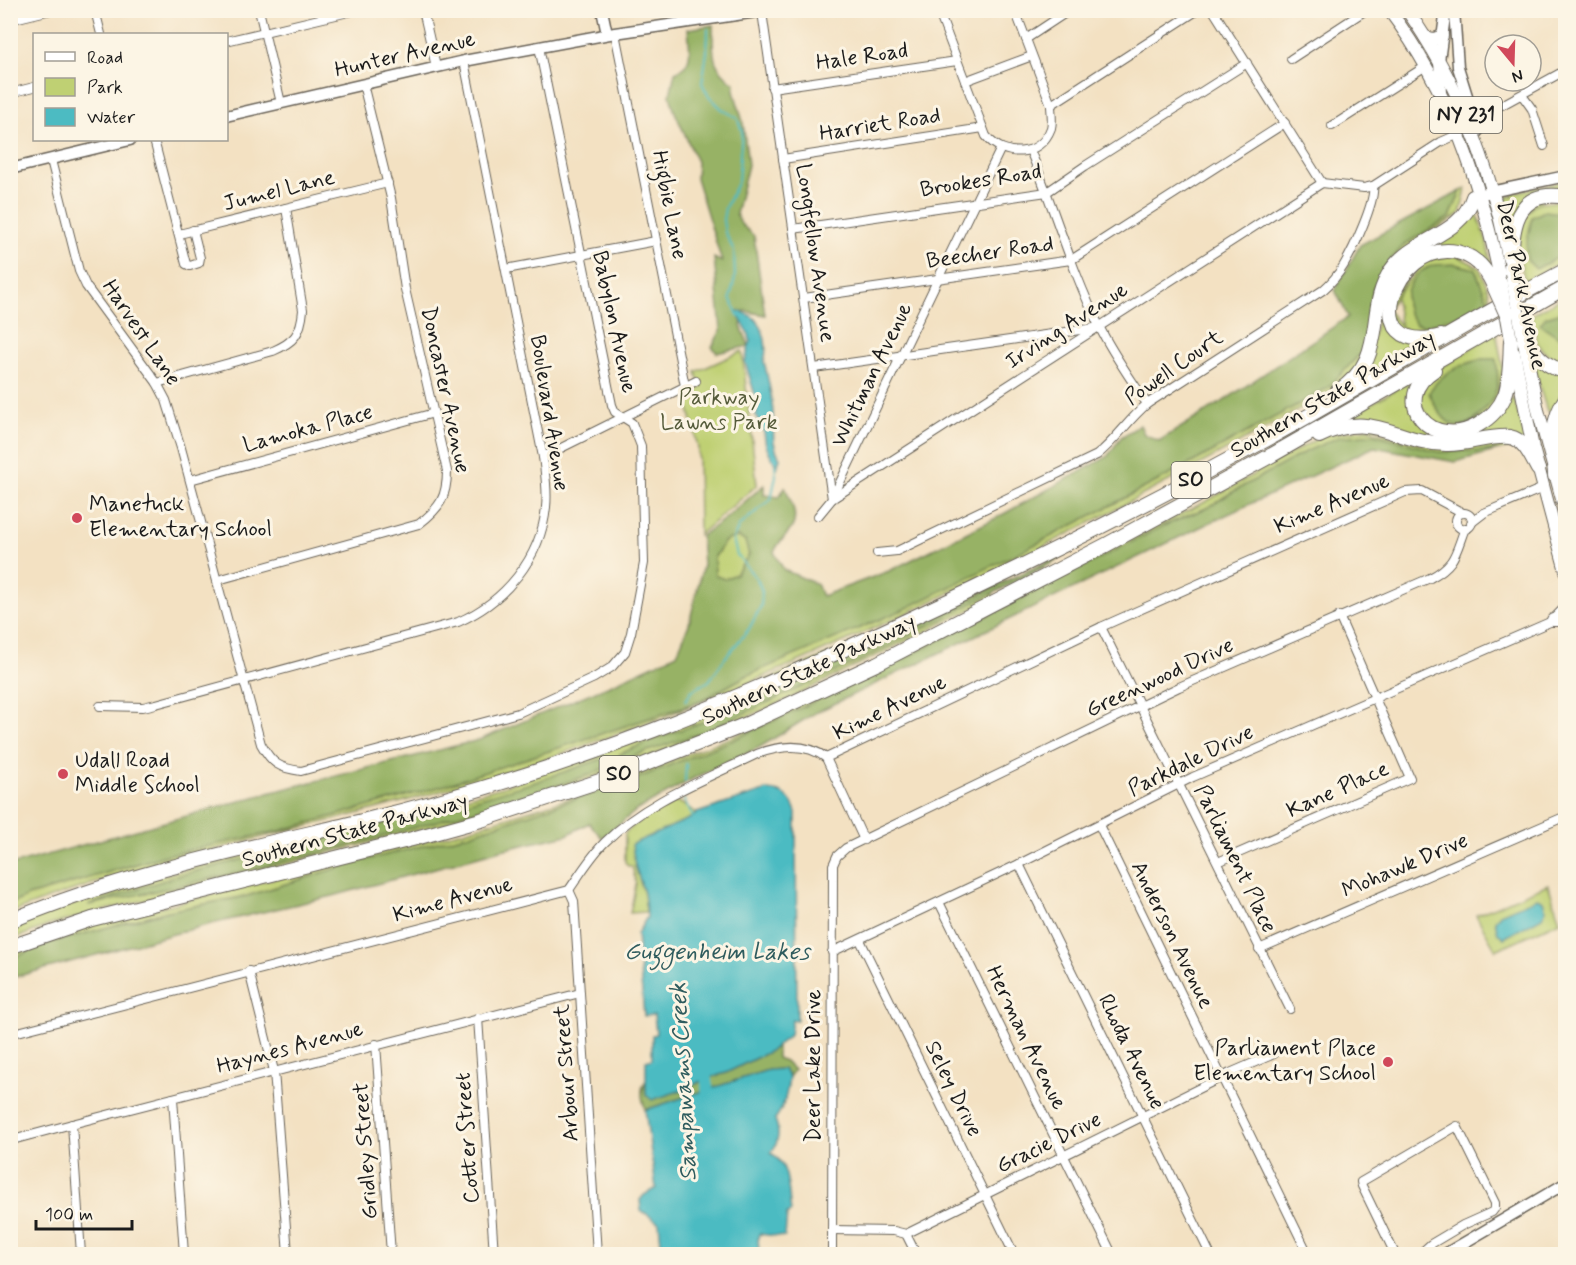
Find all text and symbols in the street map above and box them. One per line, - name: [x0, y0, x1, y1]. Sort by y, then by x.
- street label: Hunter Avenue: [332, 25, 478, 85]
- legend: [33, 33, 228, 141]
- north arrow: [1483, 33, 1543, 93]
- street label: Hale Road: [814, 37, 910, 77]
- text: Road: [87, 46, 123, 70]
- text: N: [1509, 64, 1526, 87]
- text: Park: [87, 76, 123, 100]
- road number: NY 231: [1430, 97, 1502, 133]
- street label: Harriet Road: [817, 102, 943, 148]
- text: Water: [87, 106, 136, 130]
- street label: Higbie Lane: [642, 148, 693, 262]
- street label: Brookes Road: [918, 158, 1044, 204]
- street label: Longfellow Avenue: [786, 162, 841, 345]
- street label: Jumel Lane: [220, 164, 338, 218]
- street label: Deer Park Avenue: [1489, 198, 1553, 372]
- street label: Beecher Road: [925, 230, 1055, 276]
- street label: Babylon Avenue: [585, 248, 643, 396]
- street label: Harvest Lane: [95, 275, 187, 391]
- street label: Irving Avenue: [1000, 276, 1134, 377]
- street label: Whitman Avenue: [825, 298, 919, 452]
- street label: Doncaster Avenue: [414, 304, 476, 476]
- street label: Powell Court: [1119, 324, 1229, 412]
- street label: Southern State Parkway: [1225, 325, 1441, 465]
- street label: Boulevard Avenue: [523, 333, 575, 493]
- park label: Parkway Lawns Park: [660, 384, 778, 437]
- street label: Lamoka Place: [240, 398, 376, 460]
- road number: SO: [1172, 462, 1210, 498]
- street label: Kime Avenue: [1270, 467, 1394, 541]
- place label: Manetuck Elementary School: [89, 491, 272, 544]
- marker: Manetuck Elementary School: [70, 511, 84, 525]
- street label: Southern State Parkway: [698, 608, 920, 732]
- street label: Greenwood Drive: [1082, 631, 1238, 725]
- street label: Kime Avenue: [829, 669, 951, 747]
- street label: Parkdale Drive: [1124, 718, 1258, 804]
- place label: Udall Road Middle School: [75, 747, 200, 800]
- street label: Kane Place: [1282, 755, 1394, 825]
- road number: SO: [600, 756, 638, 792]
- marker: Udall Road Middle School: [56, 767, 70, 781]
- street label: Parliament Place: [1187, 780, 1283, 938]
- street label: Southern State Parkway: [239, 787, 471, 875]
- street label: Mohawk Drive: [1338, 827, 1472, 905]
- street label: Anderson Avenue: [1124, 857, 1220, 1014]
- street label: Kime Avenue: [390, 871, 516, 929]
- water label: Guggenheim Lakes: [624, 937, 812, 971]
- street label: Herman Avenue: [979, 961, 1073, 1115]
- water label: Sampawams Creek: [663, 982, 705, 1182]
- street label: Deer Lake Drive: [800, 989, 828, 1143]
- street label: Rhoda Avenue: [1091, 990, 1171, 1114]
- street label: Arbour Street: [548, 1003, 586, 1143]
- street label: Haynes Avenue: [214, 1015, 366, 1081]
- place label: Parliament Place Elementary School: [1193, 1035, 1376, 1088]
- street label: Seley Drive: [918, 1036, 988, 1142]
- marker: Parliament Place Elementary School: [1381, 1055, 1395, 1069]
- street label: Cotter Street: [449, 1072, 487, 1204]
- street label: Gridley Street: [347, 1082, 385, 1220]
- street label: Gracie Drive: [992, 1106, 1106, 1180]
- scale bar: [36, 1193, 132, 1231]
- text: 100 m: [45, 1203, 93, 1227]

